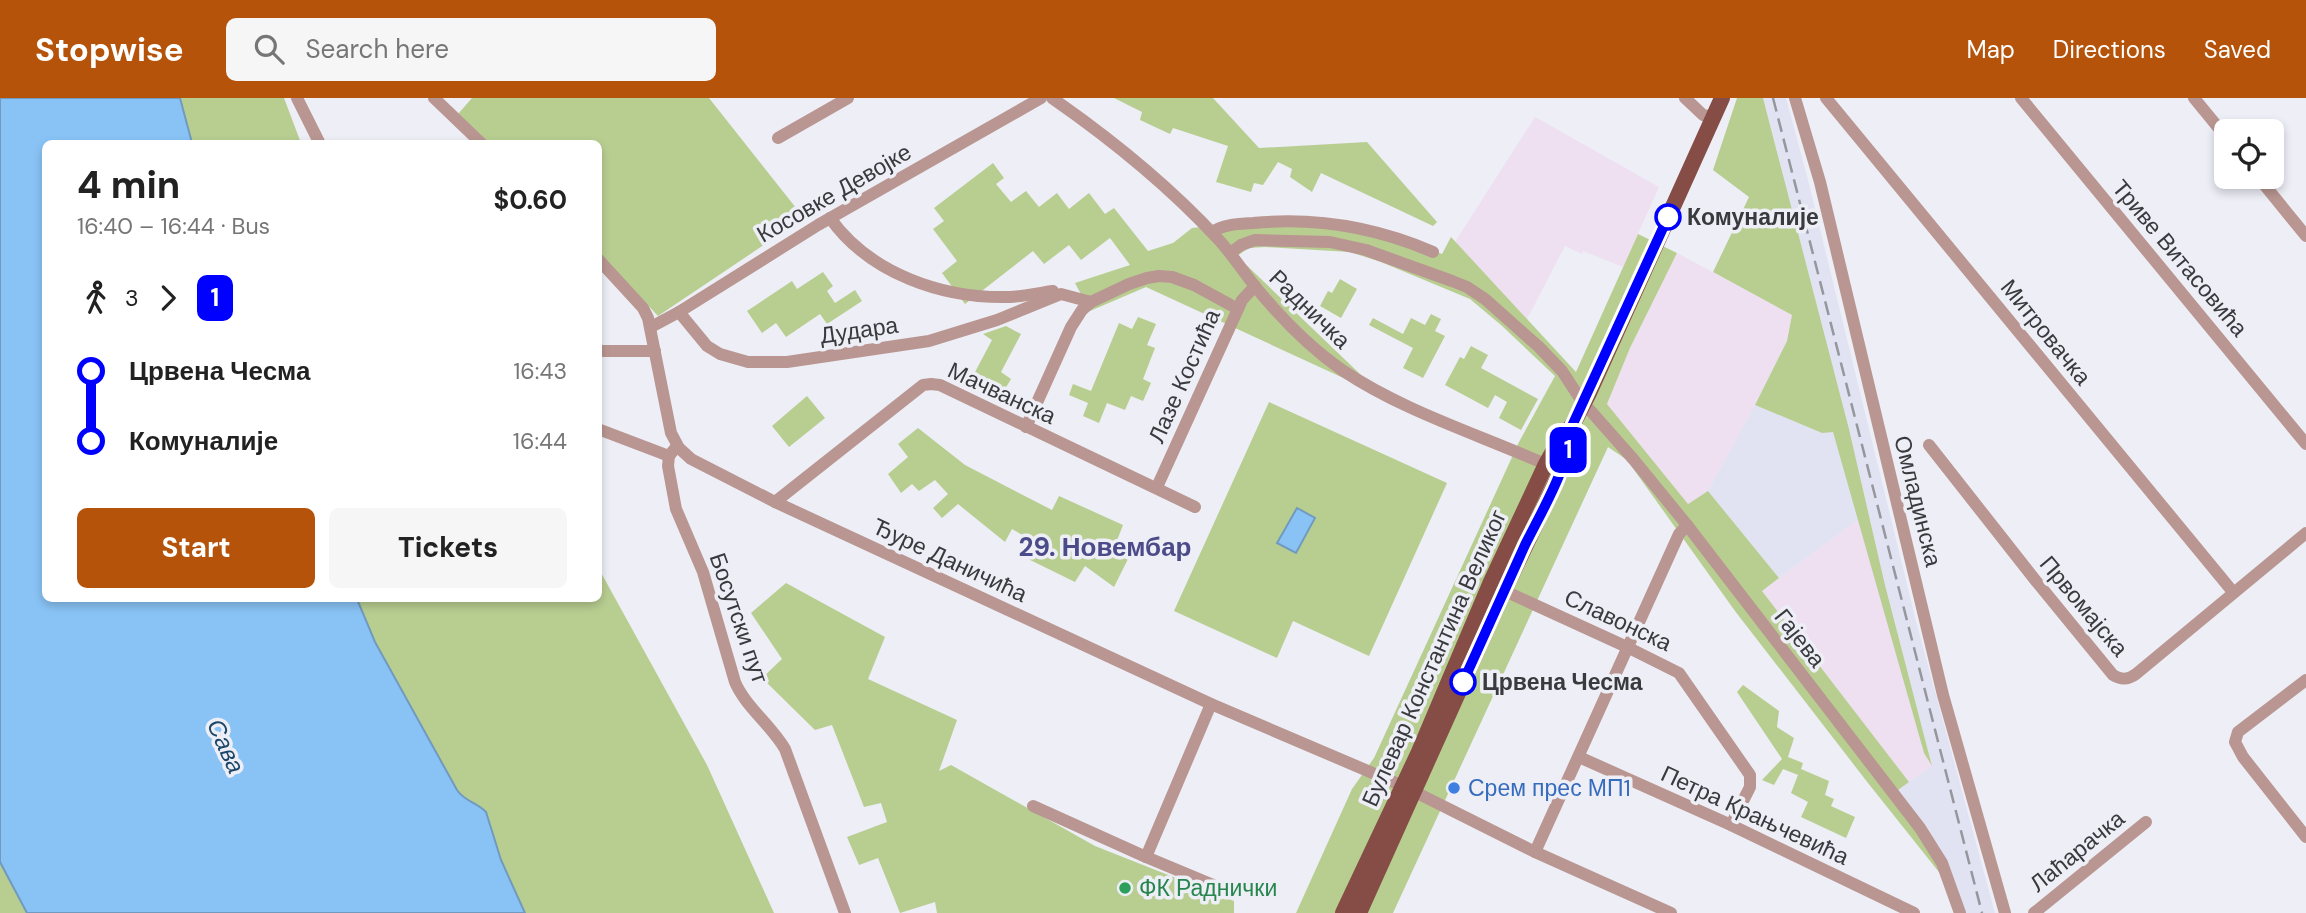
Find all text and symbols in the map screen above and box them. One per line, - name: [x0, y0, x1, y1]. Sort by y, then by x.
- search box: [226, 18, 716, 81]
- text: Stopwise: [35, 28, 184, 71]
- icon: search: [250, 30, 288, 68]
- text: Search here: [306, 32, 449, 66]
- text: Map: [1967, 34, 2015, 65]
- text: Directions: [2053, 34, 2166, 65]
- text: Saved: [2204, 34, 2271, 65]
- map controls: [2214, 119, 2284, 189]
- button: locate: [2214, 119, 2284, 189]
- street label: Косовке Девојке: [751, 137, 917, 249]
- text: 4 min: [77, 160, 180, 210]
- street label: Триве Витасовића: [2106, 173, 2255, 343]
- text: $0.60: [493, 183, 567, 217]
- place label: Комуналије: [1687, 202, 1819, 232]
- marker: Комуналије: [1655, 204, 1681, 230]
- text: 16:40 – 16:44 · Bus: [77, 211, 270, 241]
- street label: Радничка: [1263, 263, 1357, 355]
- street label: Митровачка: [1994, 273, 2098, 391]
- icon: walk: [77, 279, 115, 317]
- icon: forward: [149, 279, 187, 317]
- text: 1: [211, 282, 219, 313]
- text: 3: [125, 283, 139, 313]
- street label: Лазе Костића: [1141, 304, 1227, 448]
- street label: Дудара: [818, 310, 900, 350]
- text: Црвена Чесма: [129, 354, 310, 388]
- street label: Мачванска: [943, 355, 1061, 431]
- text: 16:43: [513, 356, 567, 386]
- text: Комуналије: [129, 424, 278, 458]
- text: 16:44: [513, 426, 567, 456]
- line badge: 1: [1545, 427, 1591, 473]
- street label: Омладинска: [1887, 432, 1949, 570]
- text: 1: [1564, 434, 1572, 465]
- street label: Булевар Константина Великог: [1355, 505, 1513, 811]
- button: Start: [77, 508, 315, 588]
- button: Tickets: [329, 508, 567, 588]
- street label: Ђуре Даничића: [868, 511, 1032, 609]
- district label: 29. Новембар: [1019, 530, 1192, 564]
- street label: Босутски пут: [703, 549, 776, 688]
- street label: Првомајска: [2033, 549, 2135, 663]
- street label: Славонска: [1559, 582, 1677, 658]
- street label: Гајева: [1768, 603, 1832, 674]
- place label: Црвена Чесма: [1482, 667, 1643, 697]
- marker: Црвена Чесма: [1450, 669, 1476, 695]
- water label: Сава: [200, 714, 252, 778]
- street label: Петра Крањчевића: [1656, 758, 1854, 872]
- place label: Срем прес МП1: [1468, 773, 1631, 803]
- marker: Срем прес МП1: [1446, 780, 1462, 796]
- street label: Лаћарачка: [2023, 803, 2131, 898]
- place label: ФК Раднички: [1139, 873, 1277, 903]
- marker: ФК Раднички: [1117, 880, 1133, 896]

